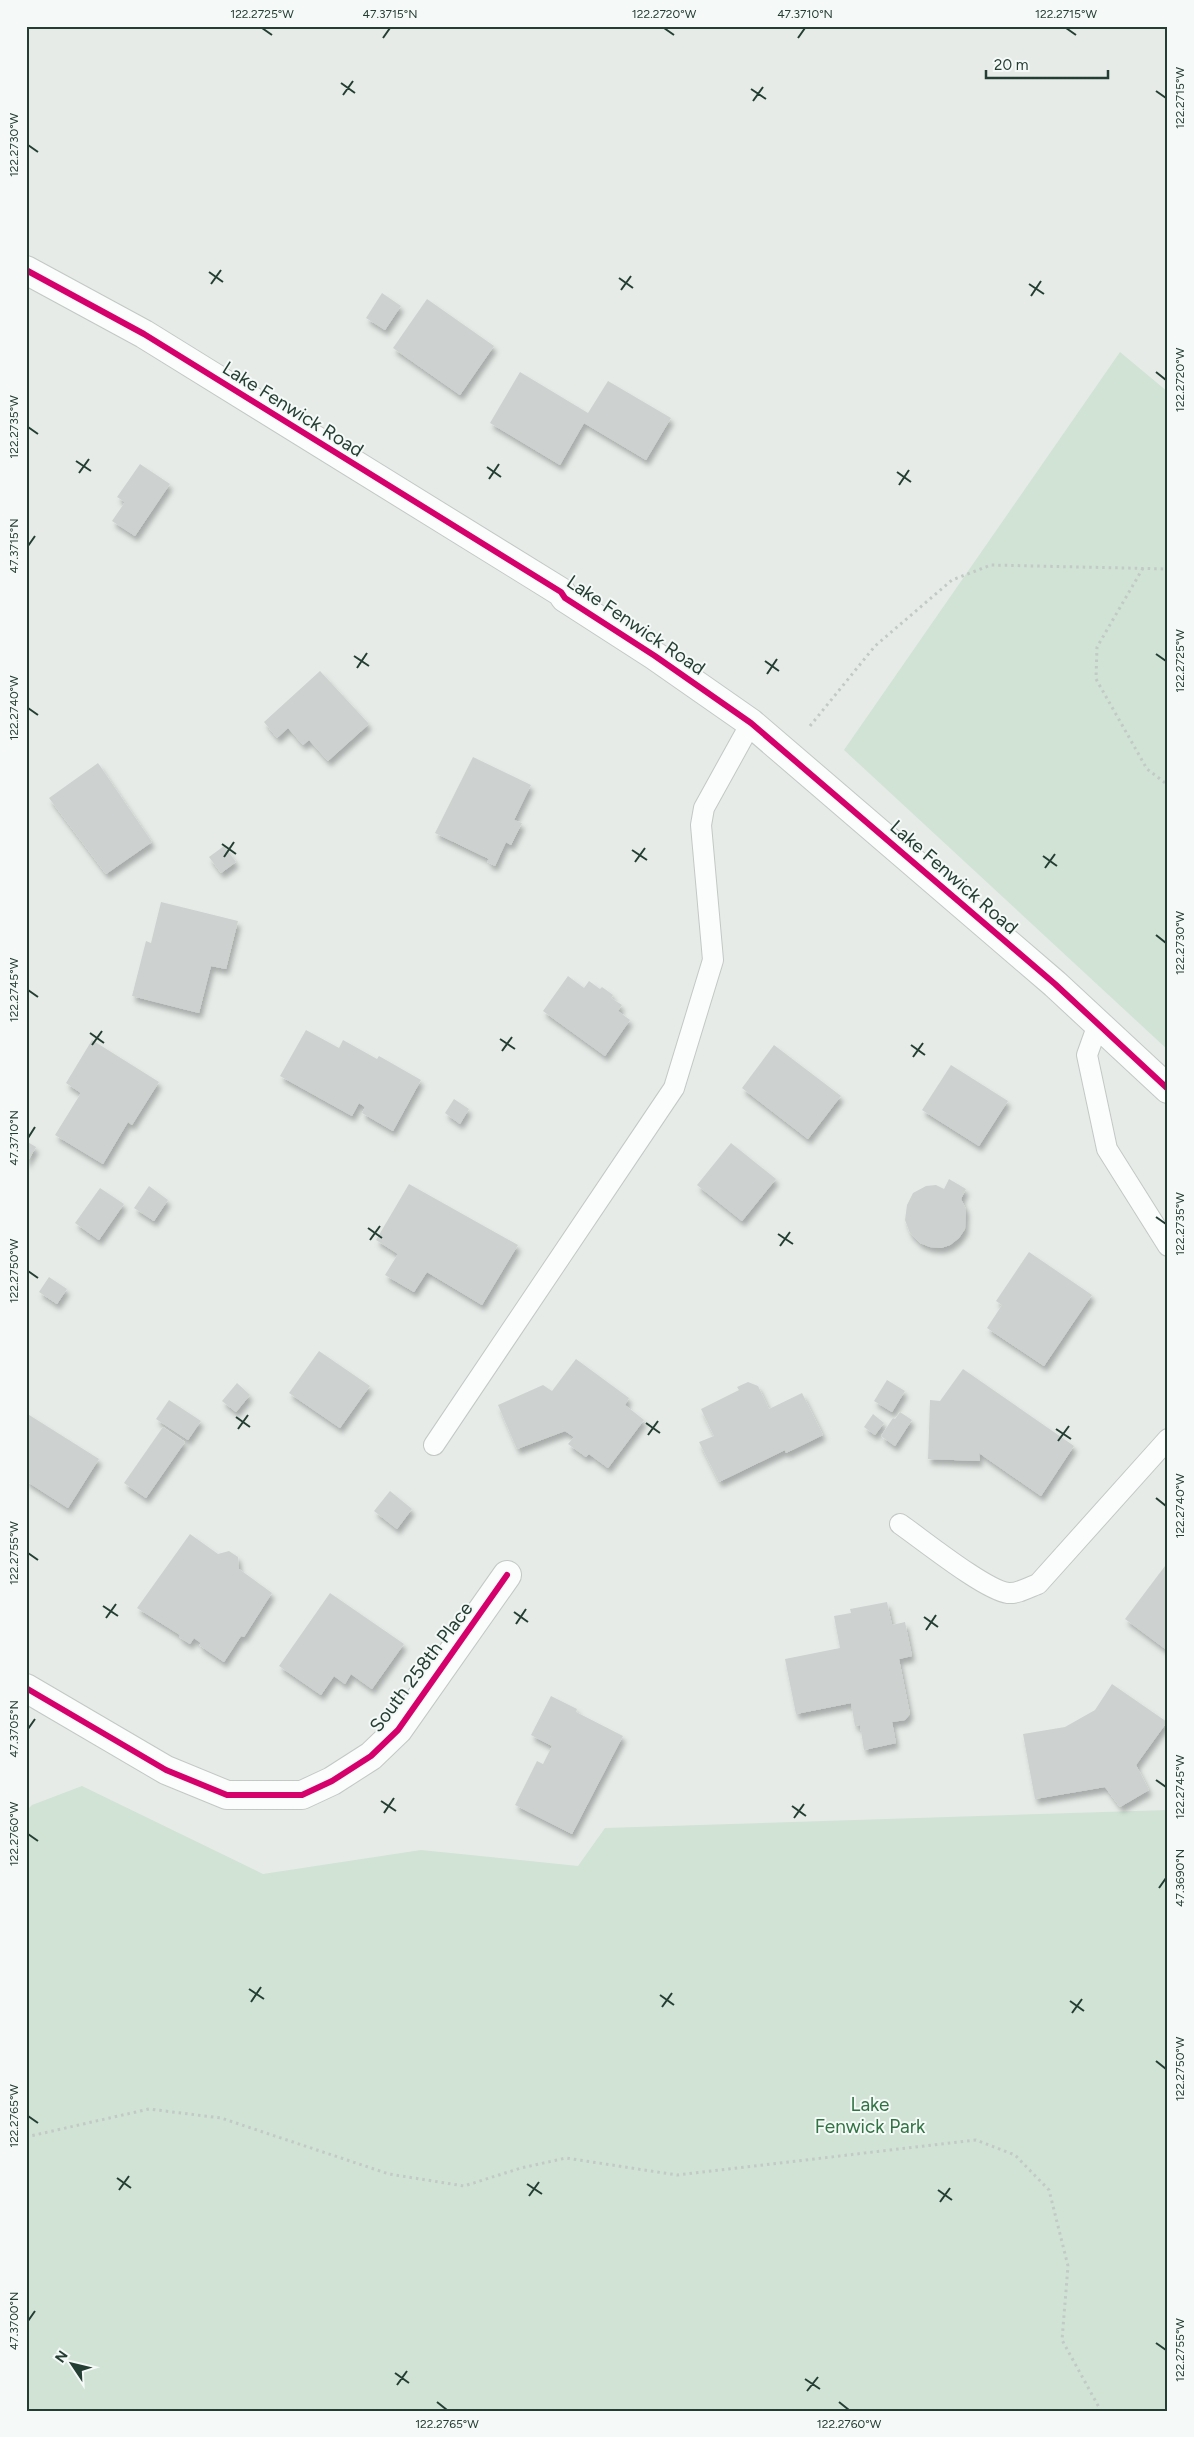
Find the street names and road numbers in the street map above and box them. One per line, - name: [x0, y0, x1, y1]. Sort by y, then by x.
- street label: Lake Fenwick Road: [218, 356, 368, 462]
- street label: Lake Fenwick Road: [562, 570, 710, 680]
- street label: Lake Fenwick Road: [885, 815, 1023, 939]
- street label: South 258th Place: [365, 1597, 477, 1737]

